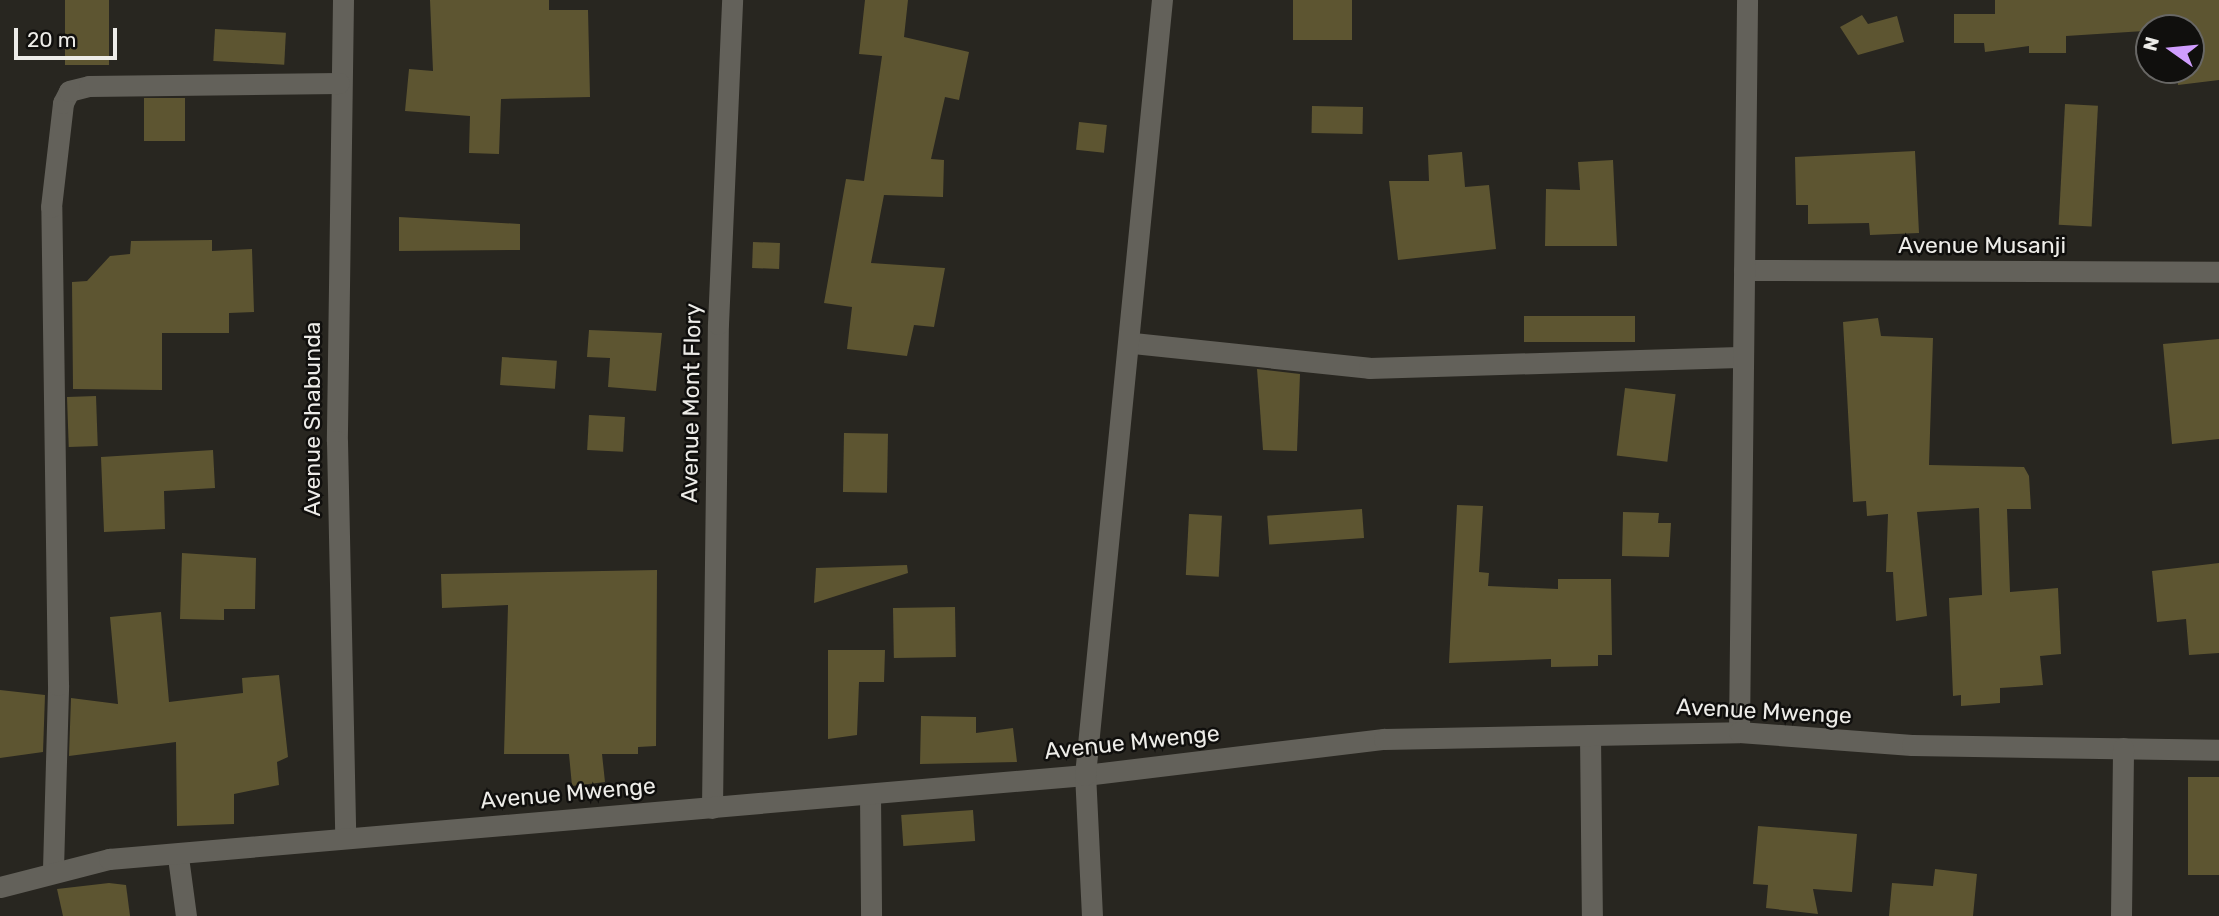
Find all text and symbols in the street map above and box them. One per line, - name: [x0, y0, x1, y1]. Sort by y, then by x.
- scale bar: [18, 14, 121, 58]
- north arrow: [2135, 14, 2205, 84]
- text: 20 m: [27, 27, 76, 52]
- text: N: [2138, 34, 2164, 54]
- street label: Avenue Musanji: [1898, 231, 2066, 259]
- street label: Avenue Mont Flory: [675, 303, 707, 503]
- street label: Avenue Shabunda: [298, 321, 326, 517]
- street label: Avenue Mwenge: [1675, 693, 1853, 729]
- street label: Avenue Mwenge: [1043, 719, 1221, 765]
- street label: Avenue Mwenge: [479, 772, 657, 814]

